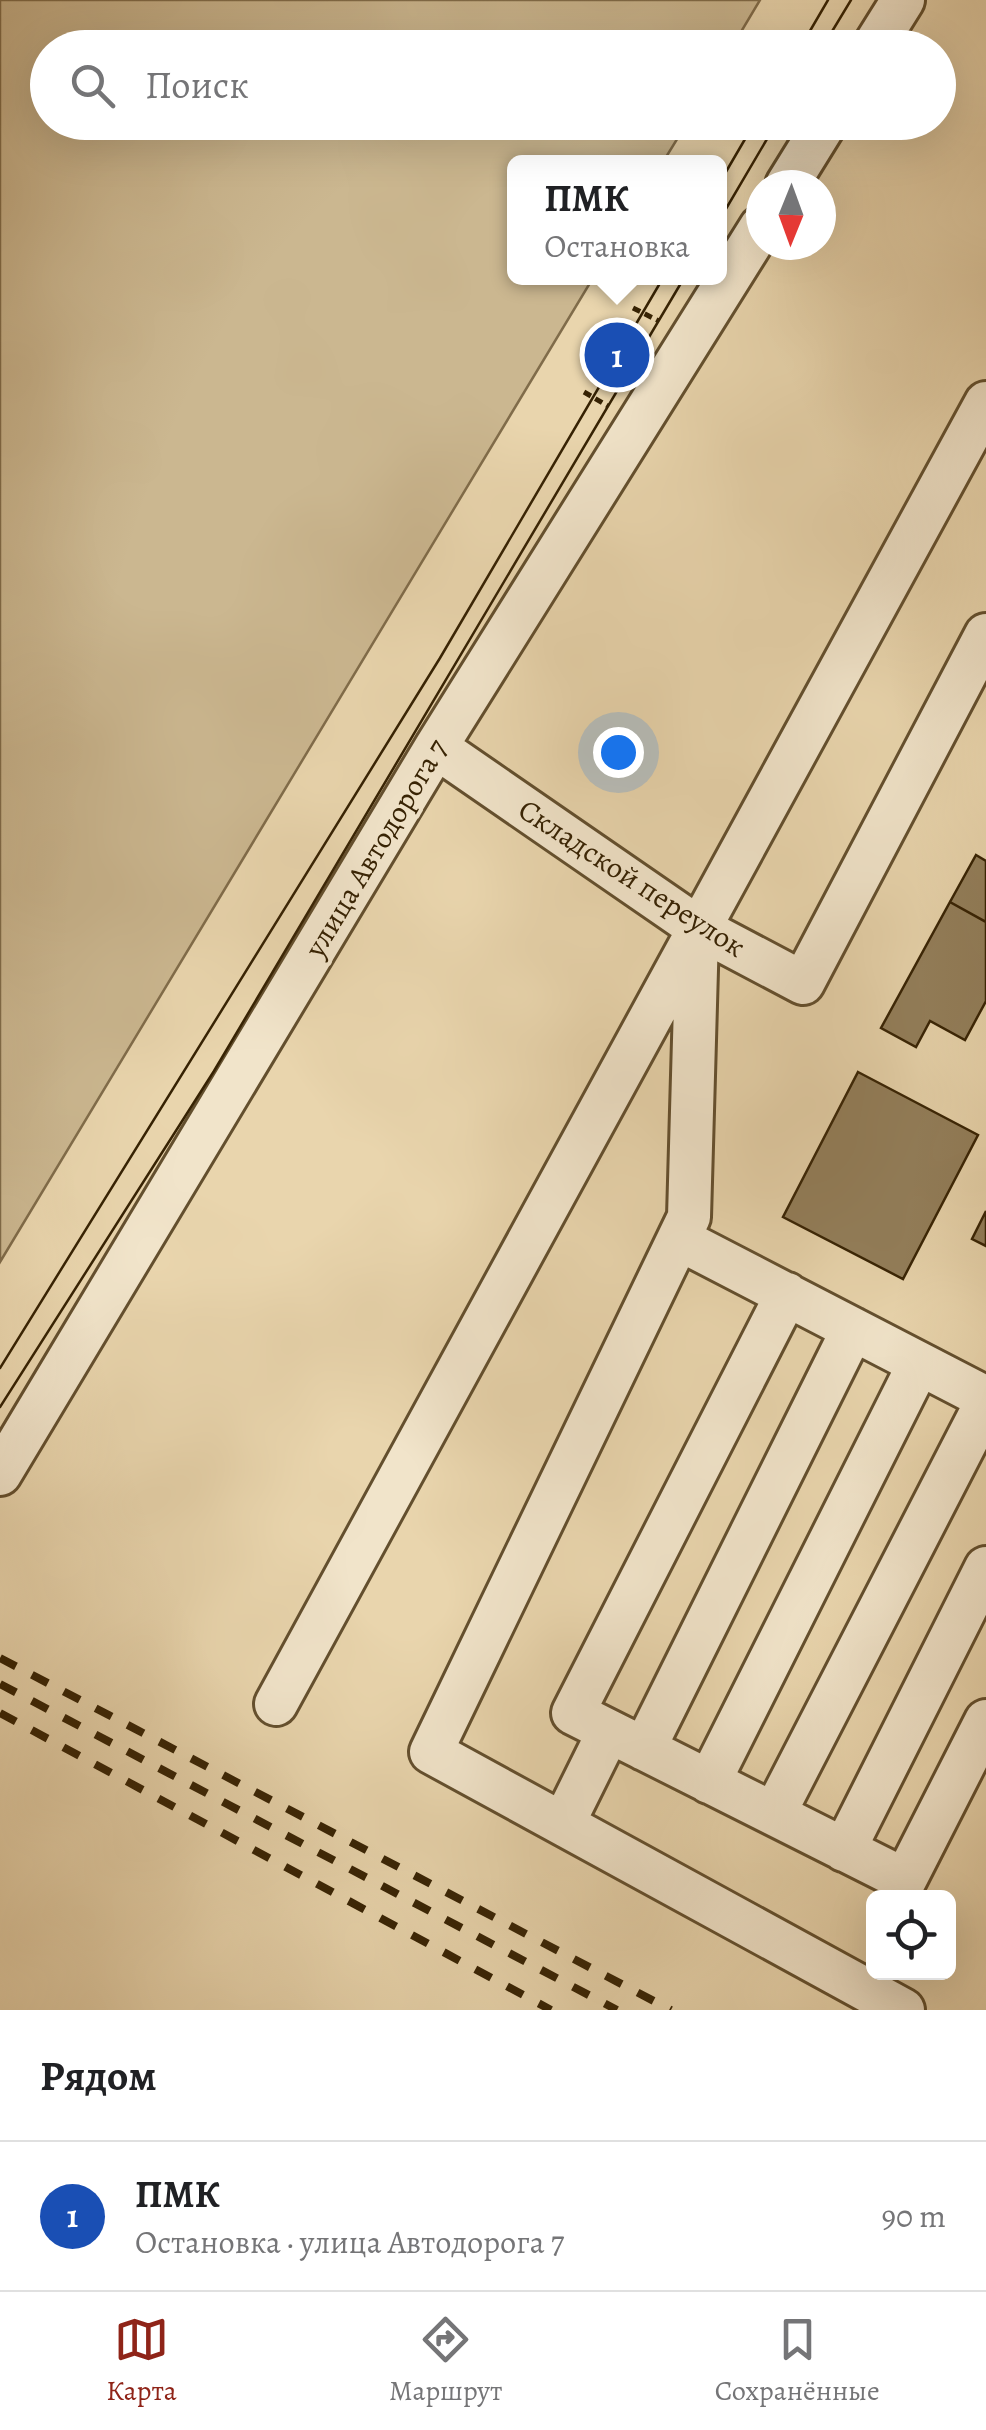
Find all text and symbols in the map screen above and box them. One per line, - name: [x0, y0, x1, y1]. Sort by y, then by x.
- search box: [30, 30, 956, 140]
- icon: search: [65, 58, 120, 113]
- text: Поиск: [145, 59, 249, 111]
- popup: [507, 155, 727, 285]
- north arrow: [746, 170, 836, 260]
- text: ПМК: [544, 172, 629, 224]
- text: Остановка: [544, 224, 690, 268]
- pin: 1: [584, 318, 650, 392]
- your location: [593, 727, 644, 778]
- street label: улица Автодорога 7: [294, 731, 457, 965]
- street label: Складской переулок: [511, 790, 753, 966]
- map controls: [866, 1890, 956, 1980]
- button: locate: [866, 1890, 956, 1980]
- text: Рядом: [40, 2047, 157, 2104]
- text: ПМК: [135, 2168, 220, 2220]
- text: 1: [67, 2194, 78, 2238]
- text: 90 m: [881, 2194, 946, 2238]
- text: Остановка · улица Автодорога 7: [135, 2220, 564, 2264]
- tab: Карта: [106, 2312, 177, 2410]
- tab: Маршрут: [389, 2312, 502, 2410]
- tab: Сохранённые: [715, 2312, 880, 2410]

